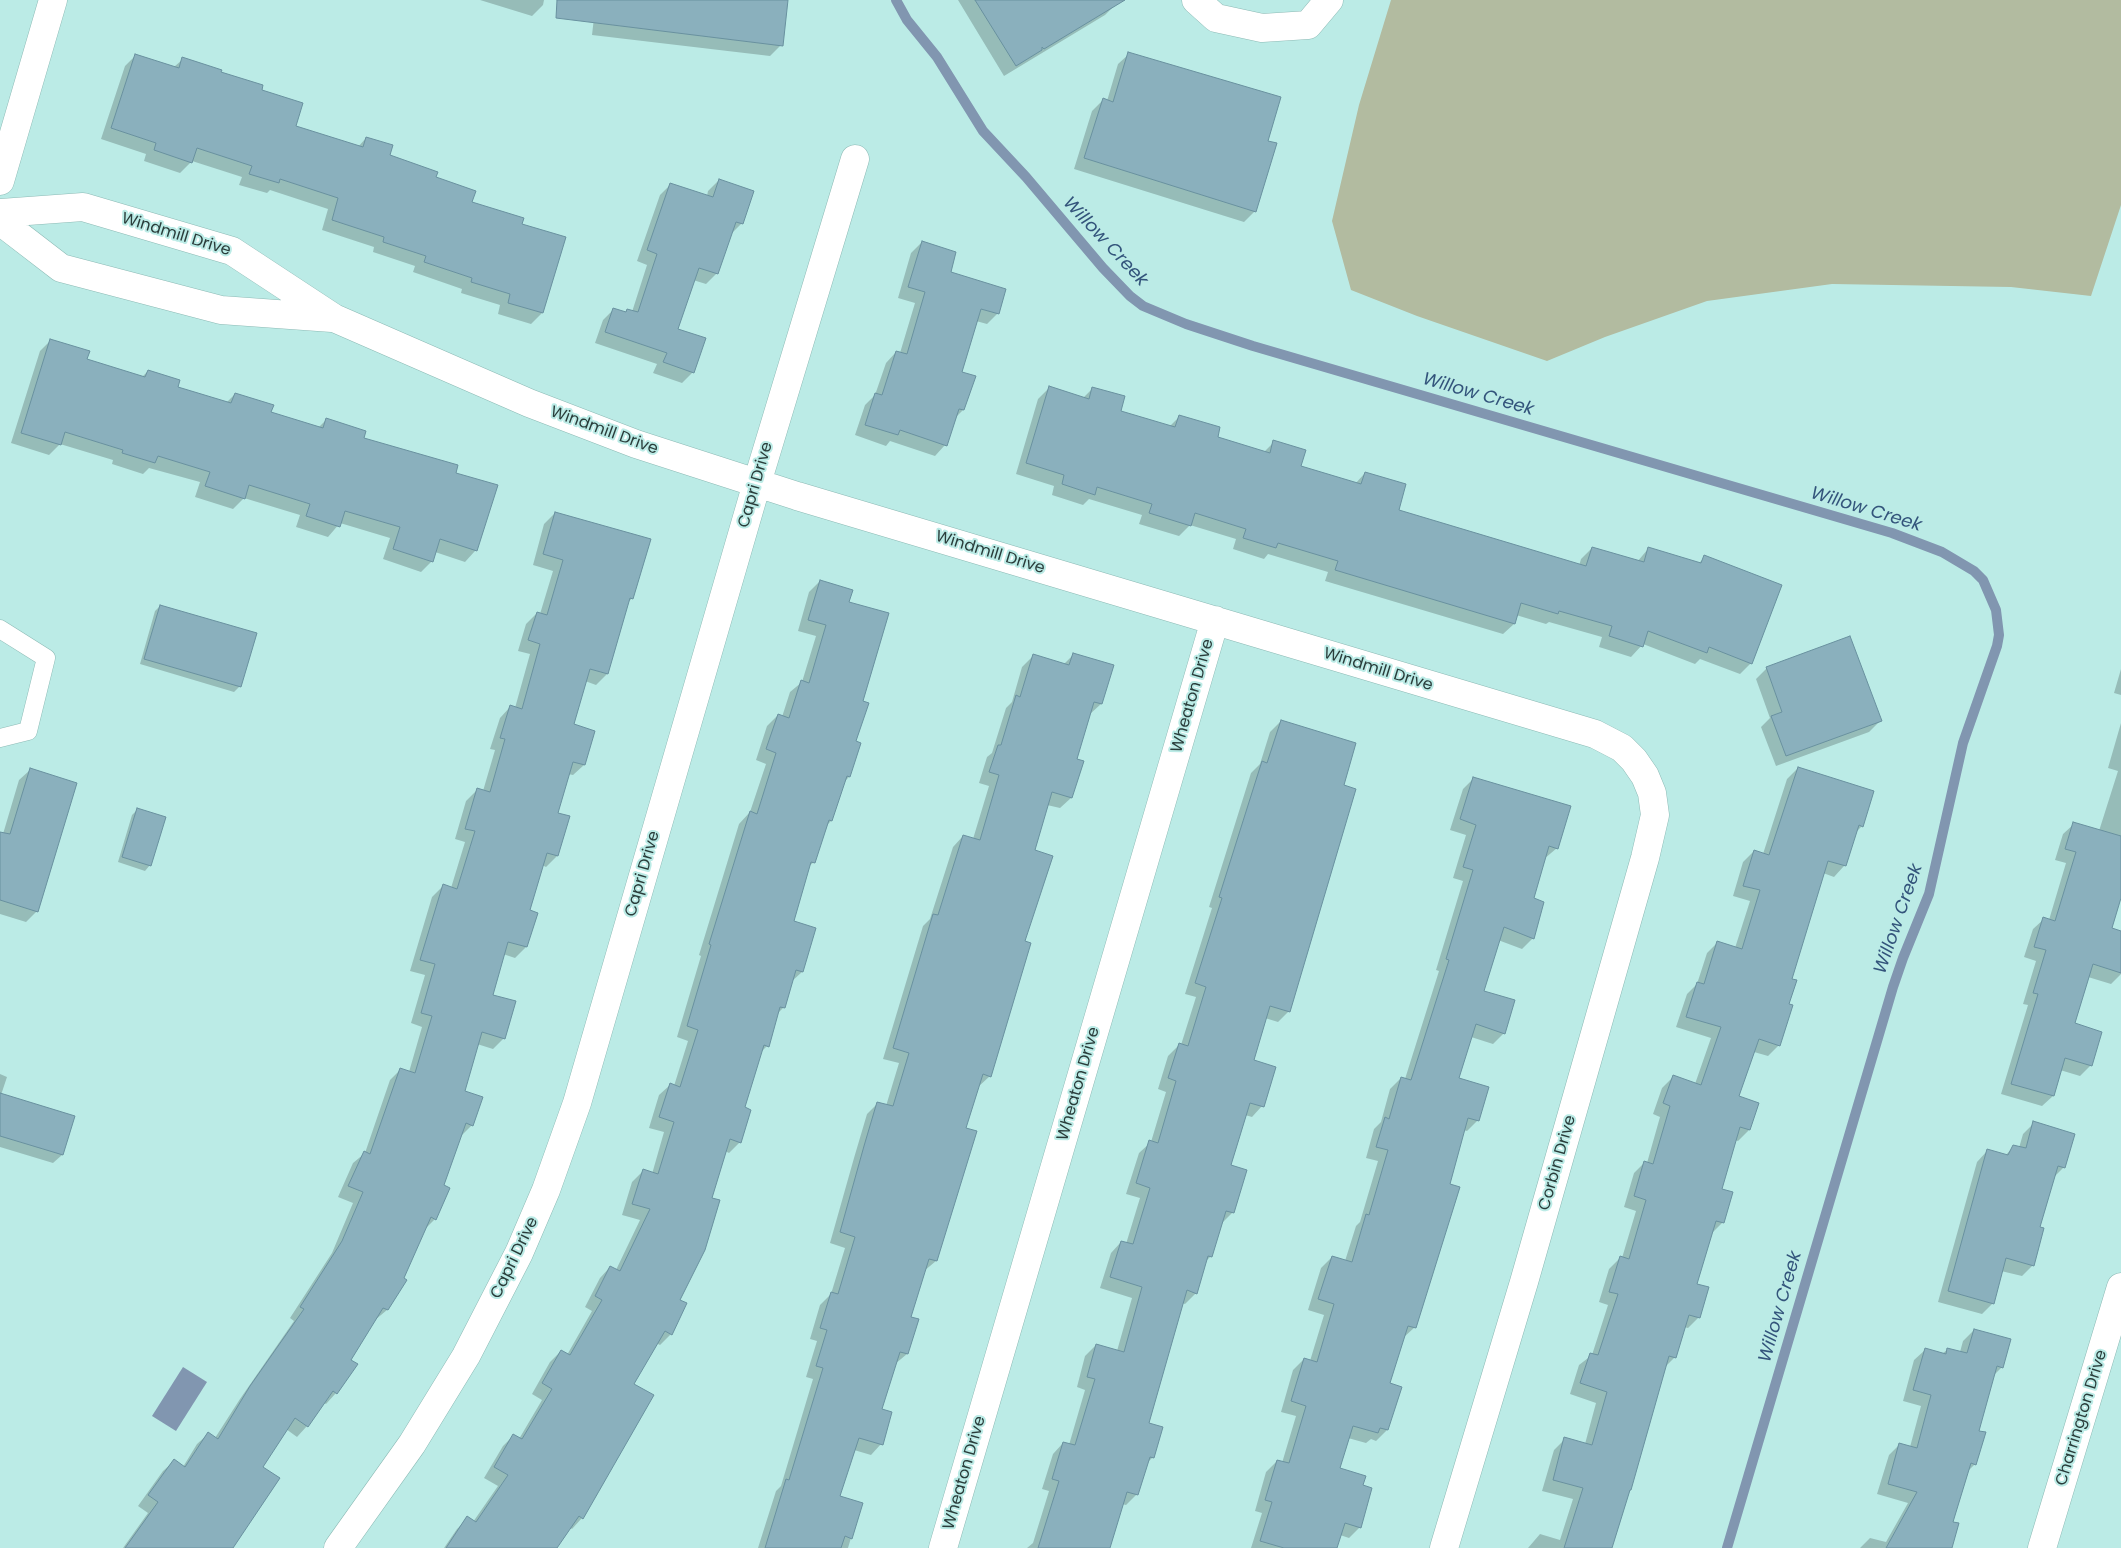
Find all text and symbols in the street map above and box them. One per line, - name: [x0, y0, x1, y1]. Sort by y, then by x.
- water label: Willow Creek: [1058, 193, 1152, 291]
- street label: Windmill Drive: [119, 209, 233, 261]
- water label: Willow Creek: [1420, 369, 1536, 421]
- street label: Windmill Drive: [547, 403, 661, 459]
- street label: Capri Drive: [735, 440, 777, 530]
- water label: Willow Creek: [1808, 483, 1924, 537]
- street label: Windmill Drive: [933, 527, 1047, 579]
- street label: Wheaton Drive: [1168, 637, 1218, 755]
- street label: Windmill Drive: [1321, 644, 1435, 696]
- street label: Capri Drive: [622, 829, 664, 919]
- water label: Willow Creek: [1870, 861, 1928, 977]
- street label: Wheaton Drive: [1054, 1025, 1104, 1143]
- street label: Corbin Drive: [1535, 1113, 1581, 1213]
- street label: Capri Drive: [487, 1214, 543, 1302]
- water label: Willow Creek: [1755, 1249, 1807, 1365]
- street label: Charrington Drive: [2052, 1348, 2112, 1488]
- street label: Wheaton Drive: [940, 1414, 990, 1532]

